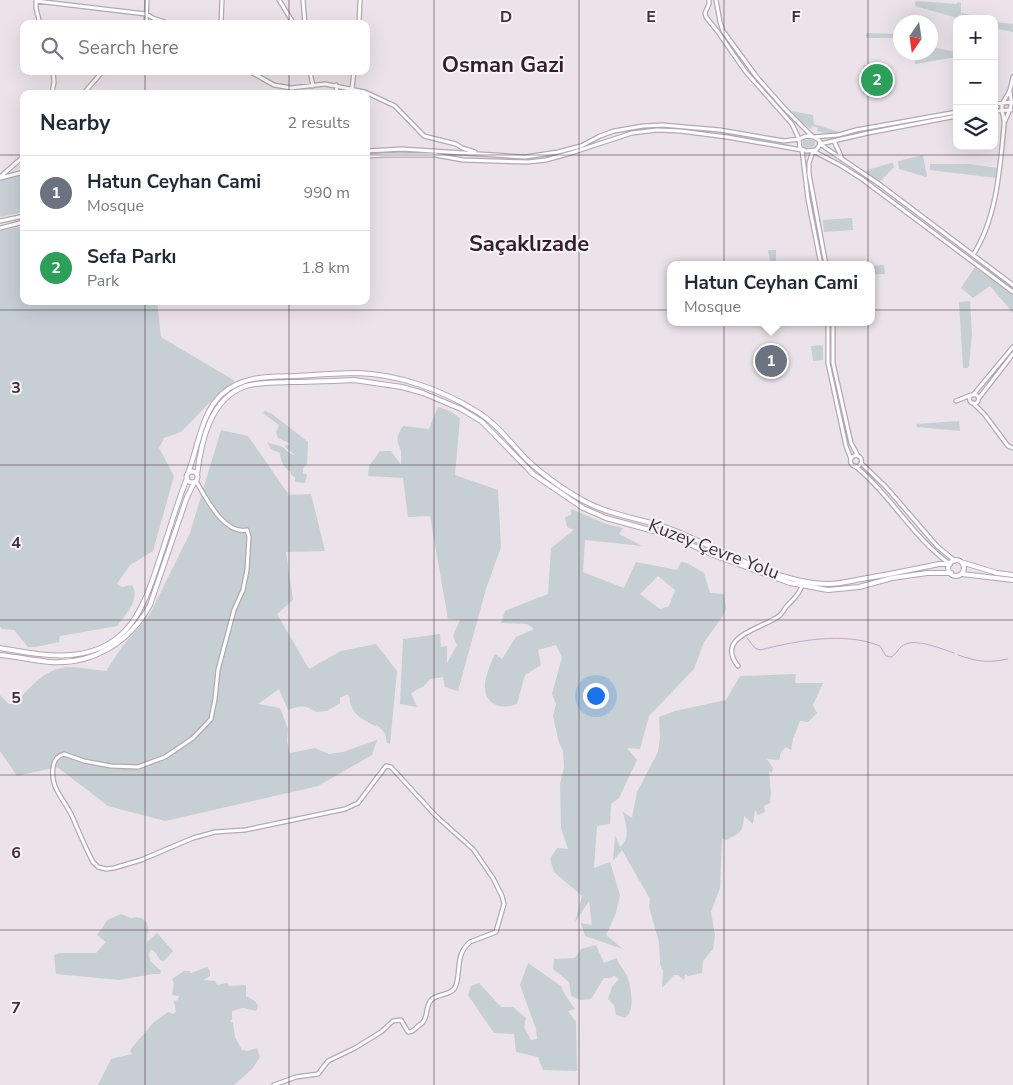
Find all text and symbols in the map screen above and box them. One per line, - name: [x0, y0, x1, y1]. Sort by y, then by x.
- text: D: [500, 6, 512, 28]
- text: E: [646, 6, 656, 28]
- text: F: [792, 6, 801, 28]
- north arrow: [893, 15, 938, 60]
- map controls: [953, 15, 998, 150]
- button: +: [953, 15, 998, 60]
- search box: [20, 20, 370, 75]
- icon: search: [38, 34, 66, 62]
- text: Search here: [78, 35, 179, 61]
- district label: Osman Gazi: [442, 50, 564, 80]
- button: −: [953, 60, 998, 105]
- pin: 2: [861, 61, 893, 99]
- button: layers: [953, 105, 998, 150]
- text: Nearby: [40, 109, 110, 137]
- text: 2 results: [288, 112, 350, 134]
- text: Hatun Ceyhan Cami: [87, 169, 261, 195]
- text: 1: [51, 182, 61, 204]
- text: 990 m: [303, 182, 350, 204]
- text: Mosque: [87, 195, 144, 217]
- district label: Saçaklızade: [469, 229, 589, 259]
- text: Sefa Parkı: [87, 244, 176, 270]
- text: 2: [51, 257, 61, 279]
- text: 1.8 km: [301, 257, 350, 279]
- popup: [667, 261, 875, 326]
- text: Park: [87, 270, 119, 292]
- text: Hatun Ceyhan Cami: [684, 270, 858, 296]
- text: Mosque: [684, 296, 741, 318]
- pin: 1: [755, 342, 787, 380]
- text: 3: [11, 377, 21, 399]
- street label: Kuzey Çevre Yolu: [645, 513, 783, 585]
- text: 4: [11, 532, 21, 554]
- your location: [583, 683, 609, 709]
- text: 5: [11, 687, 21, 709]
- text: 6: [11, 842, 21, 864]
- text: 7: [11, 997, 21, 1019]

